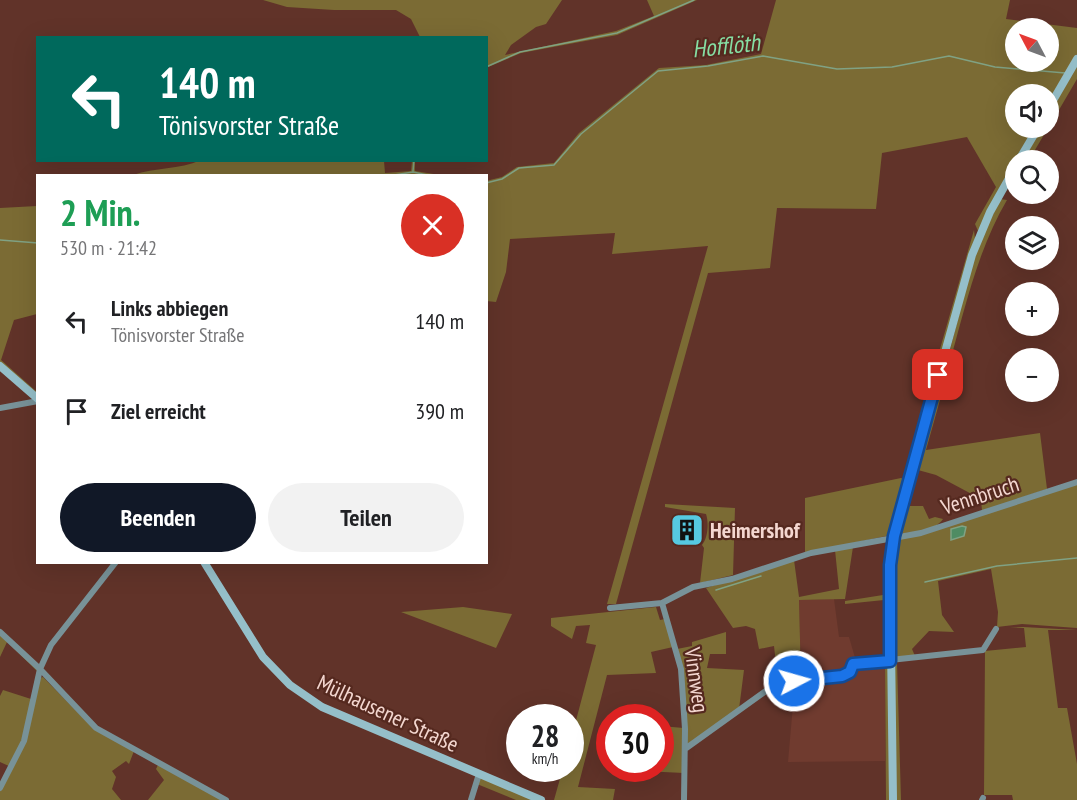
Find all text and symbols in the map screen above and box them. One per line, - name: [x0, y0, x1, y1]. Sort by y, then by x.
- north arrow: [1005, 18, 1059, 72]
- map controls: [1005, 18, 1059, 402]
- water label: Hofflöth: [691, 26, 763, 64]
- text: 140 m: [159, 55, 256, 110]
- icon: left: [60, 60, 138, 138]
- button: sound: [1005, 84, 1059, 138]
- text: Tönisvorster Straße: [159, 108, 339, 142]
- button: search: [1005, 150, 1059, 204]
- text: 2 Min.: [60, 189, 140, 236]
- button: close: [401, 194, 464, 257]
- button: layers: [1005, 216, 1059, 270]
- text: 530 m · 21:42: [60, 235, 157, 261]
- button: +: [1005, 282, 1059, 336]
- text: Links abbiegen: [111, 294, 228, 322]
- icon: left: [60, 305, 93, 338]
- text: 140 m: [415, 307, 464, 335]
- text: Tönisvorster Straße: [111, 322, 245, 348]
- button: −: [1005, 348, 1059, 402]
- pin: [912, 349, 963, 400]
- icon: arrive: [921, 358, 954, 391]
- icon: arrive: [60, 395, 93, 428]
- text: Ziel erreicht: [111, 397, 206, 425]
- text: 390 m: [415, 397, 464, 425]
- street label: Vennbruch: [937, 469, 1022, 521]
- button: Beenden: [60, 483, 256, 552]
- button: Teilen: [268, 483, 464, 552]
- building icon: Heimershof: [669, 512, 705, 548]
- place label: Heimershof: [710, 516, 801, 544]
- street label: Vinnweg: [678, 645, 715, 714]
- position arrow: [762, 649, 826, 713]
- street label: Mülhausener Straße: [313, 668, 463, 758]
- speed limit sign: 30: [596, 704, 674, 782]
- text: 28: [531, 716, 559, 755]
- text: km/h: [532, 749, 558, 768]

